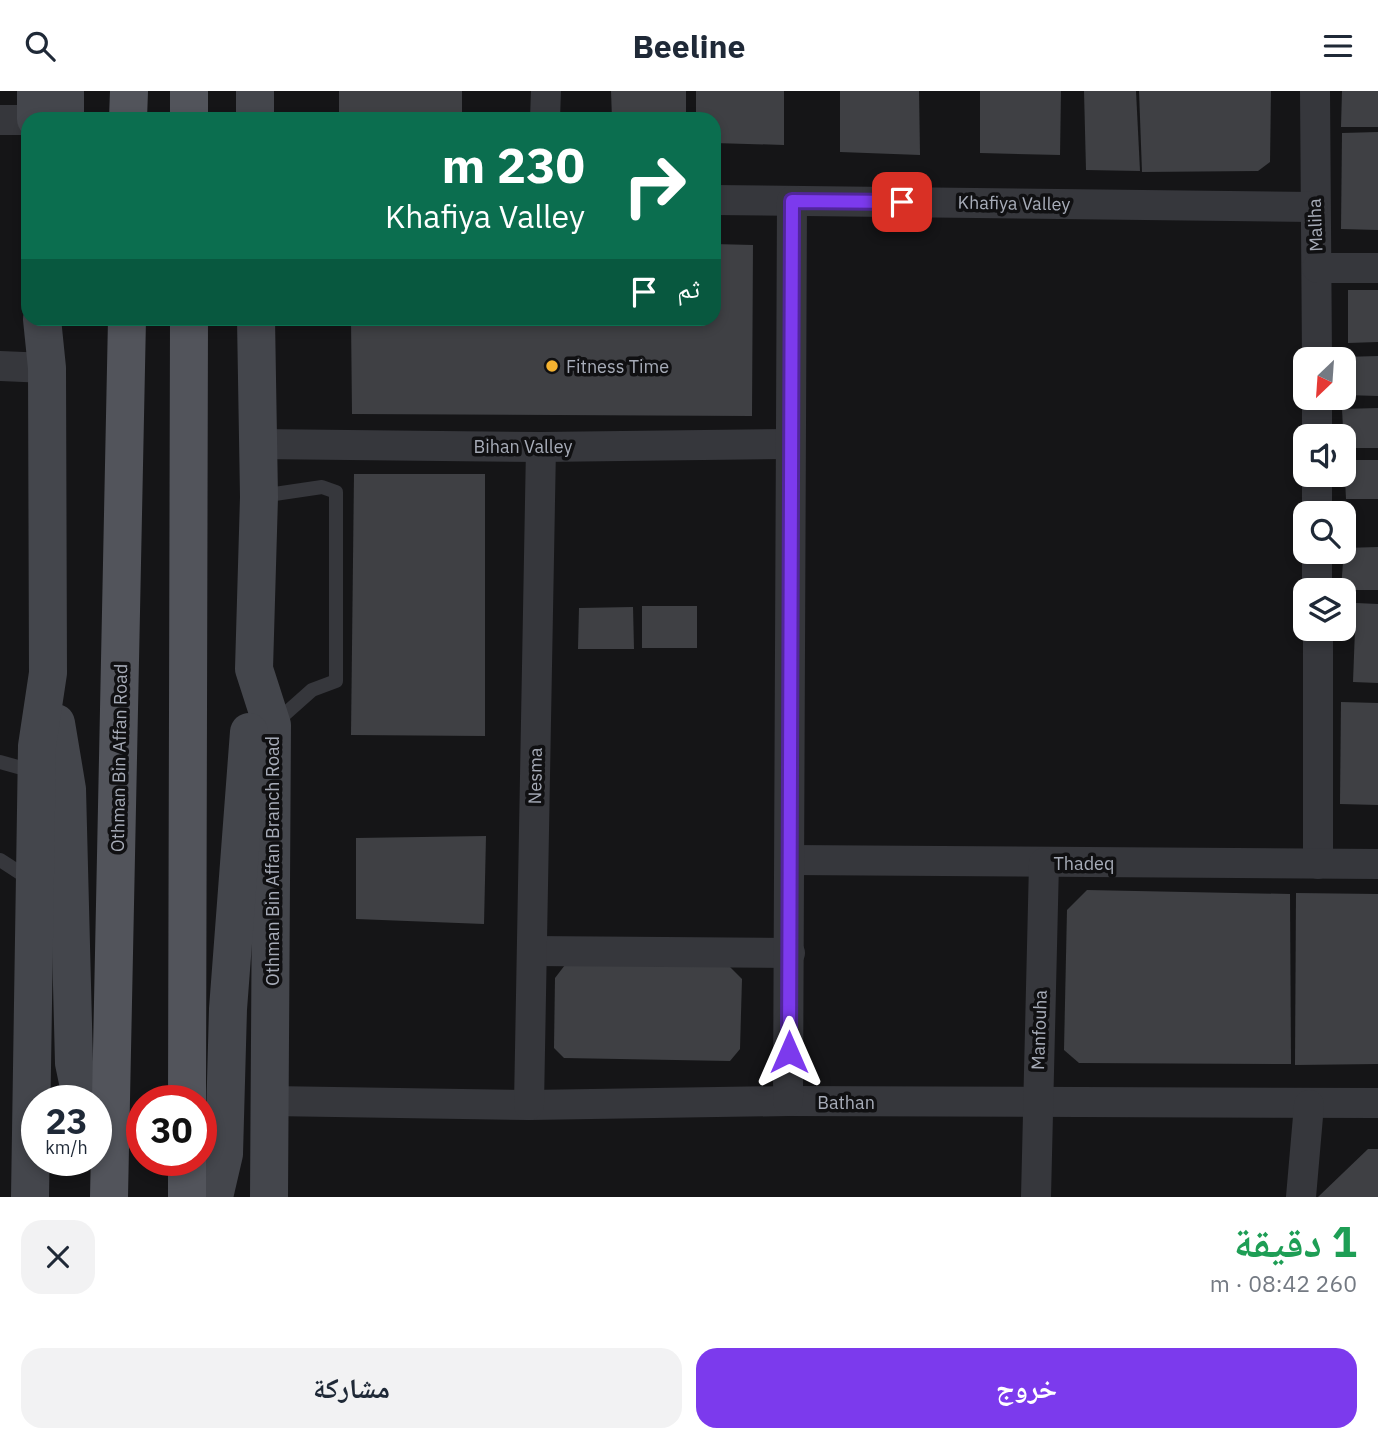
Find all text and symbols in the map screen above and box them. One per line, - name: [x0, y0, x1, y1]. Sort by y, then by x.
- text: Beeline: [632, 25, 746, 67]
- icon: search: [21, 27, 59, 65]
- icon: menu: [1319, 27, 1357, 65]
- text: 230 m: [441, 133, 585, 196]
- icon: right: [609, 140, 700, 231]
- pin: [872, 172, 932, 232]
- icon: arrive: [883, 183, 921, 221]
- street label: Khafiya Valley: [958, 191, 1070, 215]
- text: Khafiya Valley: [385, 195, 585, 237]
- street label: Maliha: [1303, 198, 1327, 252]
- text: ثم: [677, 271, 700, 305]
- icon: arrive: [625, 273, 663, 311]
- north arrow: [1293, 347, 1356, 409]
- map controls: [1293, 347, 1356, 641]
- place label: Fitness Time: [566, 355, 669, 378]
- marker: Fitness Time: [544, 358, 560, 374]
- button: sound: [1293, 424, 1356, 487]
- street label: Bihan Valley: [473, 435, 573, 458]
- button: search: [1293, 501, 1356, 564]
- button: layers: [1293, 578, 1356, 641]
- street label: Othman Bin Affan Road: [106, 664, 132, 852]
- street label: Othman Bin Affan Branch Road: [261, 736, 284, 986]
- street label: Nesma: [523, 747, 547, 805]
- street label: Thadeq: [1054, 852, 1114, 875]
- street label: Manfouha: [1026, 989, 1052, 1071]
- position arrow: [752, 1015, 826, 1089]
- speed limit sign: 30: [126, 1085, 217, 1176]
- street label: Bathan: [817, 1091, 875, 1114]
- text: 23: [45, 1098, 88, 1144]
- text: km/h: [45, 1136, 88, 1159]
- text: 1 دقيقة: [1234, 1214, 1357, 1269]
- button: close: [21, 1220, 95, 1294]
- text: 260 m · 08:42: [1210, 1268, 1357, 1298]
- button: مشاركة: [21, 1348, 682, 1428]
- button: خروج: [696, 1348, 1357, 1428]

